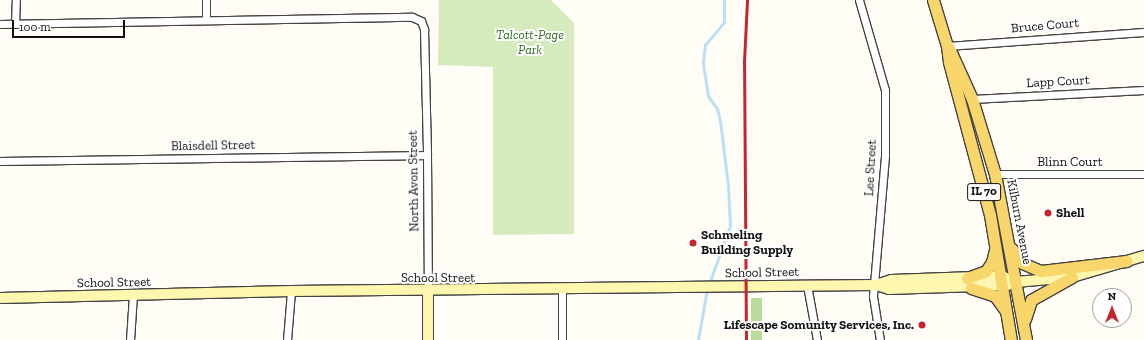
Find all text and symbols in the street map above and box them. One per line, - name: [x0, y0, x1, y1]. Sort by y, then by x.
- scale bar: [14, 12, 127, 38]
- street label: Bruce Court: [1010, 15, 1080, 37]
- text: 100 m: [19, 20, 51, 34]
- park label: Talcott-Page Park: [496, 28, 564, 59]
- street label: Lapp Court: [1026, 73, 1090, 91]
- street label: North Avon Street: [405, 130, 423, 232]
- street label: Blaisdell Street: [171, 137, 255, 155]
- street label: Lee Street: [862, 139, 880, 197]
- street label: Blinn Court: [1037, 154, 1103, 170]
- street label: Kilburn Avenue: [1003, 178, 1035, 266]
- road number: IL 70: [966, 182, 1002, 202]
- place label: Shell: [1056, 205, 1084, 221]
- marker: Shell: [1043, 208, 1053, 218]
- place label: Schmeling Building Supply: [701, 228, 793, 259]
- marker: Schmeling Building Supply: [688, 238, 698, 248]
- street label: School Street: [725, 265, 799, 281]
- street label: School Street: [401, 270, 475, 286]
- street label: School Street: [77, 275, 151, 291]
- north arrow: [1092, 288, 1132, 328]
- text: N: [1108, 290, 1116, 303]
- place label: Lifescape Somunity Services, Inc.: [723, 317, 914, 333]
- marker: Lifescape Somunity Services, Inc.: [917, 320, 927, 330]

